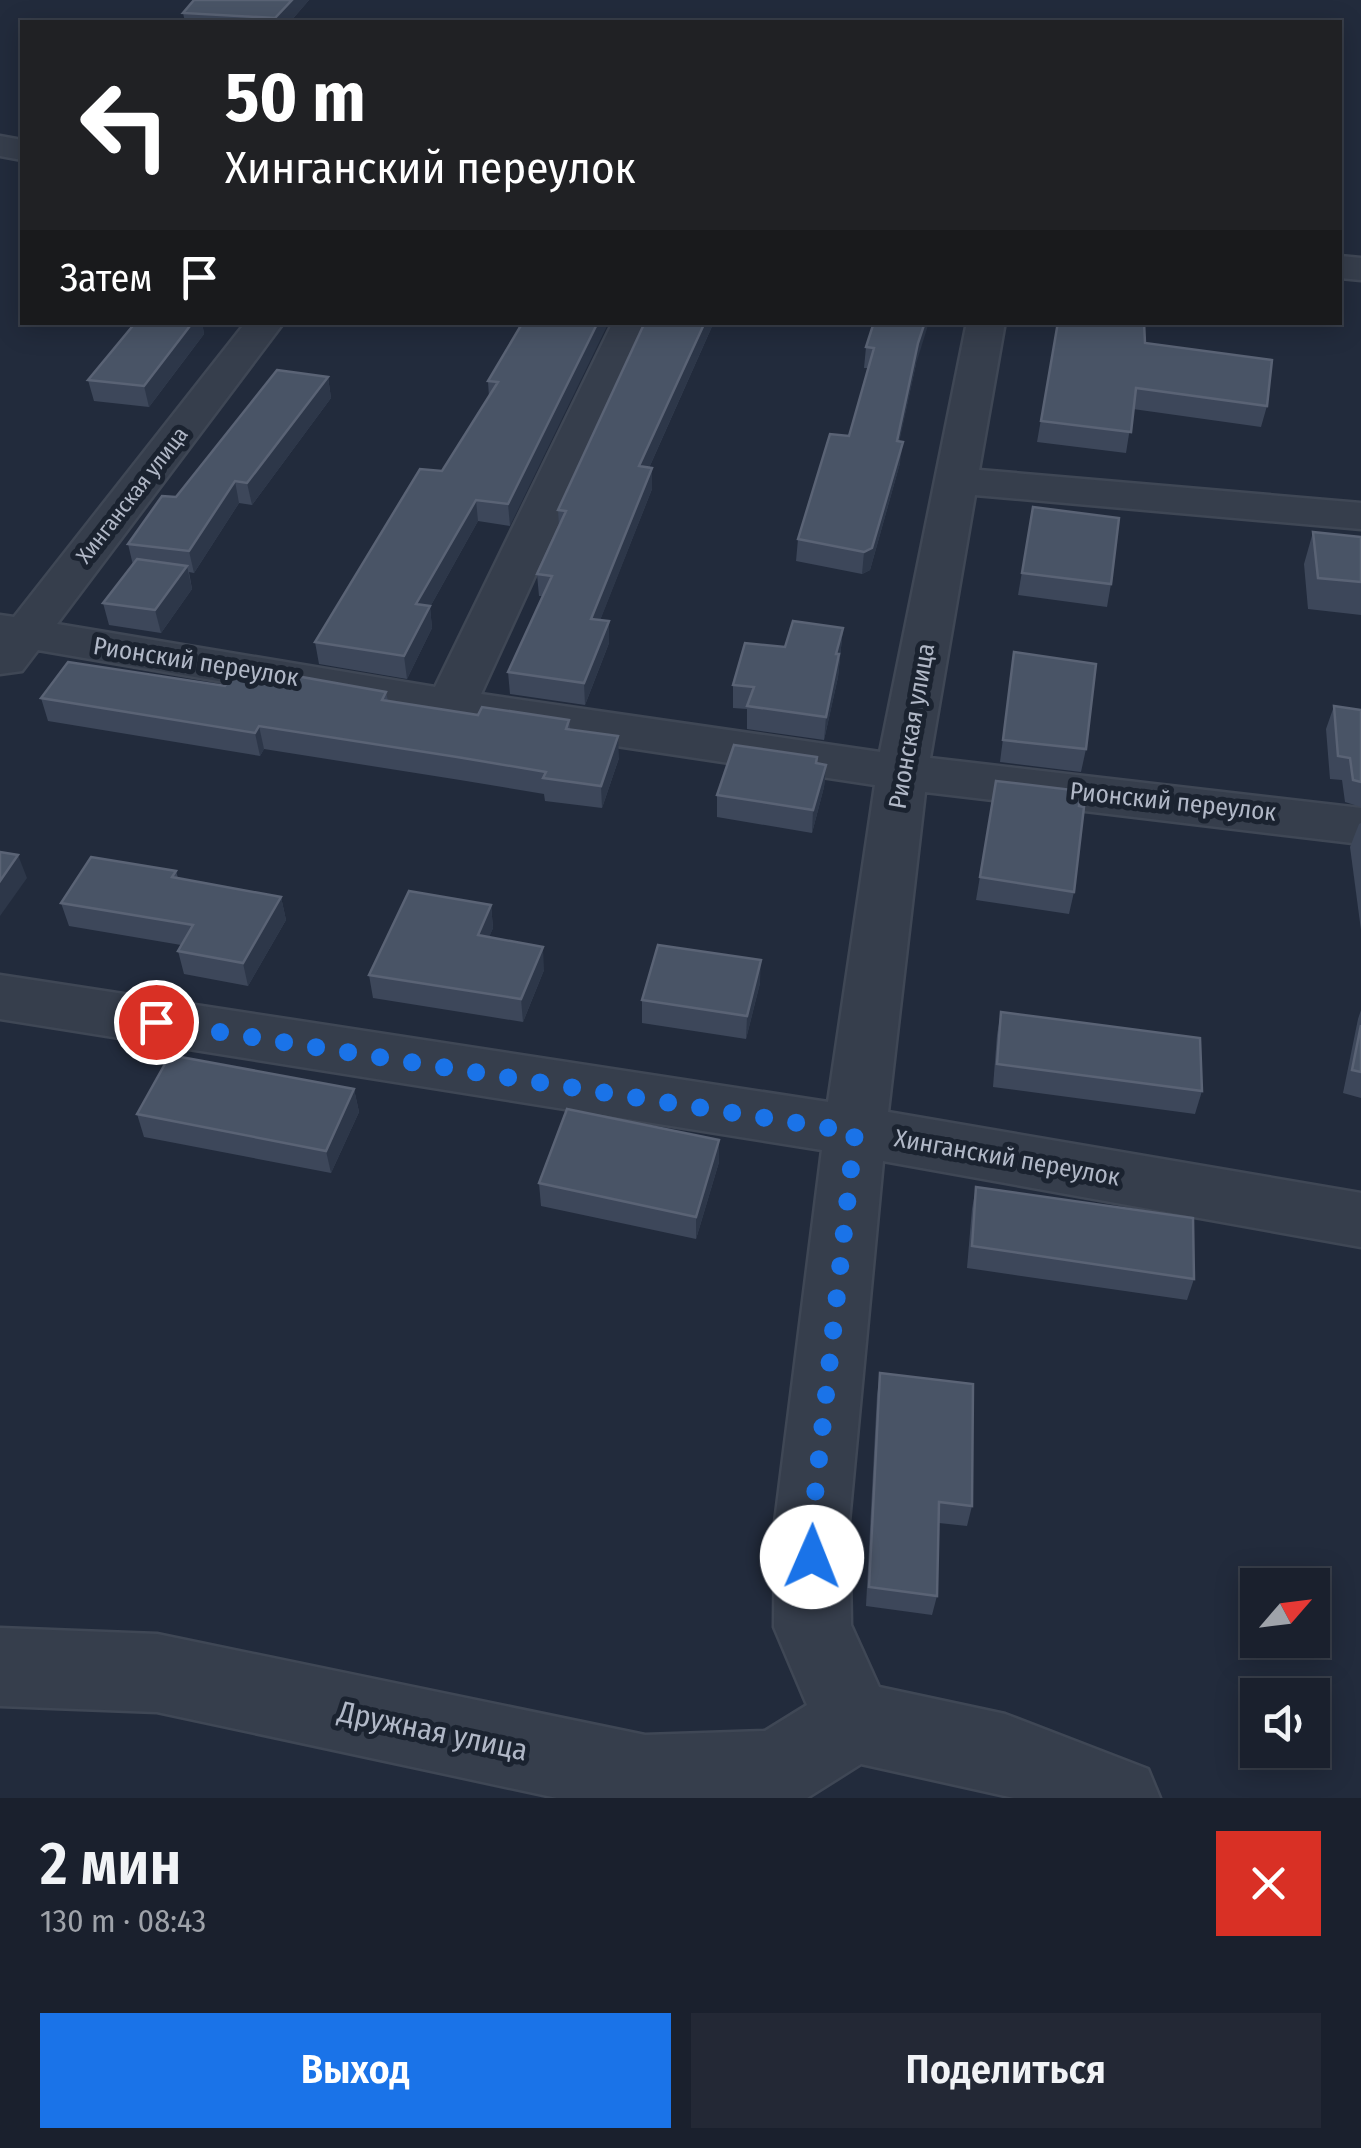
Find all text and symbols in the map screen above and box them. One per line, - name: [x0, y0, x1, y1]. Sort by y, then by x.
- text: 50 m: [225, 56, 366, 140]
- icon: left: [60, 60, 190, 190]
- text: Хинганский переулок: [225, 141, 636, 195]
- icon: arrive: [172, 250, 227, 305]
- text: Затем: [60, 255, 152, 301]
- street label: Хинганская улица: [70, 421, 194, 569]
- street label: Рионский переулок: [91, 631, 301, 693]
- street label: Рионская улица: [883, 641, 941, 811]
- street label: Рионский переулок: [1068, 776, 1278, 828]
- pin: [114, 980, 199, 1065]
- icon: arrive: [129, 995, 184, 1050]
- street label: Хинганский переулок: [892, 1123, 1122, 1193]
- position arrow: [760, 1505, 864, 1609]
- north arrow: [1240, 1568, 1330, 1658]
- map controls: [1240, 1568, 1330, 1768]
- button: sound: [1240, 1678, 1330, 1768]
- street label: Дружная улица: [334, 1693, 531, 1769]
- text: 2 мин: [40, 1828, 181, 1900]
- button: close: [1216, 1831, 1321, 1936]
- text: 130 m · 08:43: [40, 1902, 206, 1940]
- button: Выход: [40, 2013, 671, 2128]
- button: Поделиться: [691, 2013, 1321, 2128]

